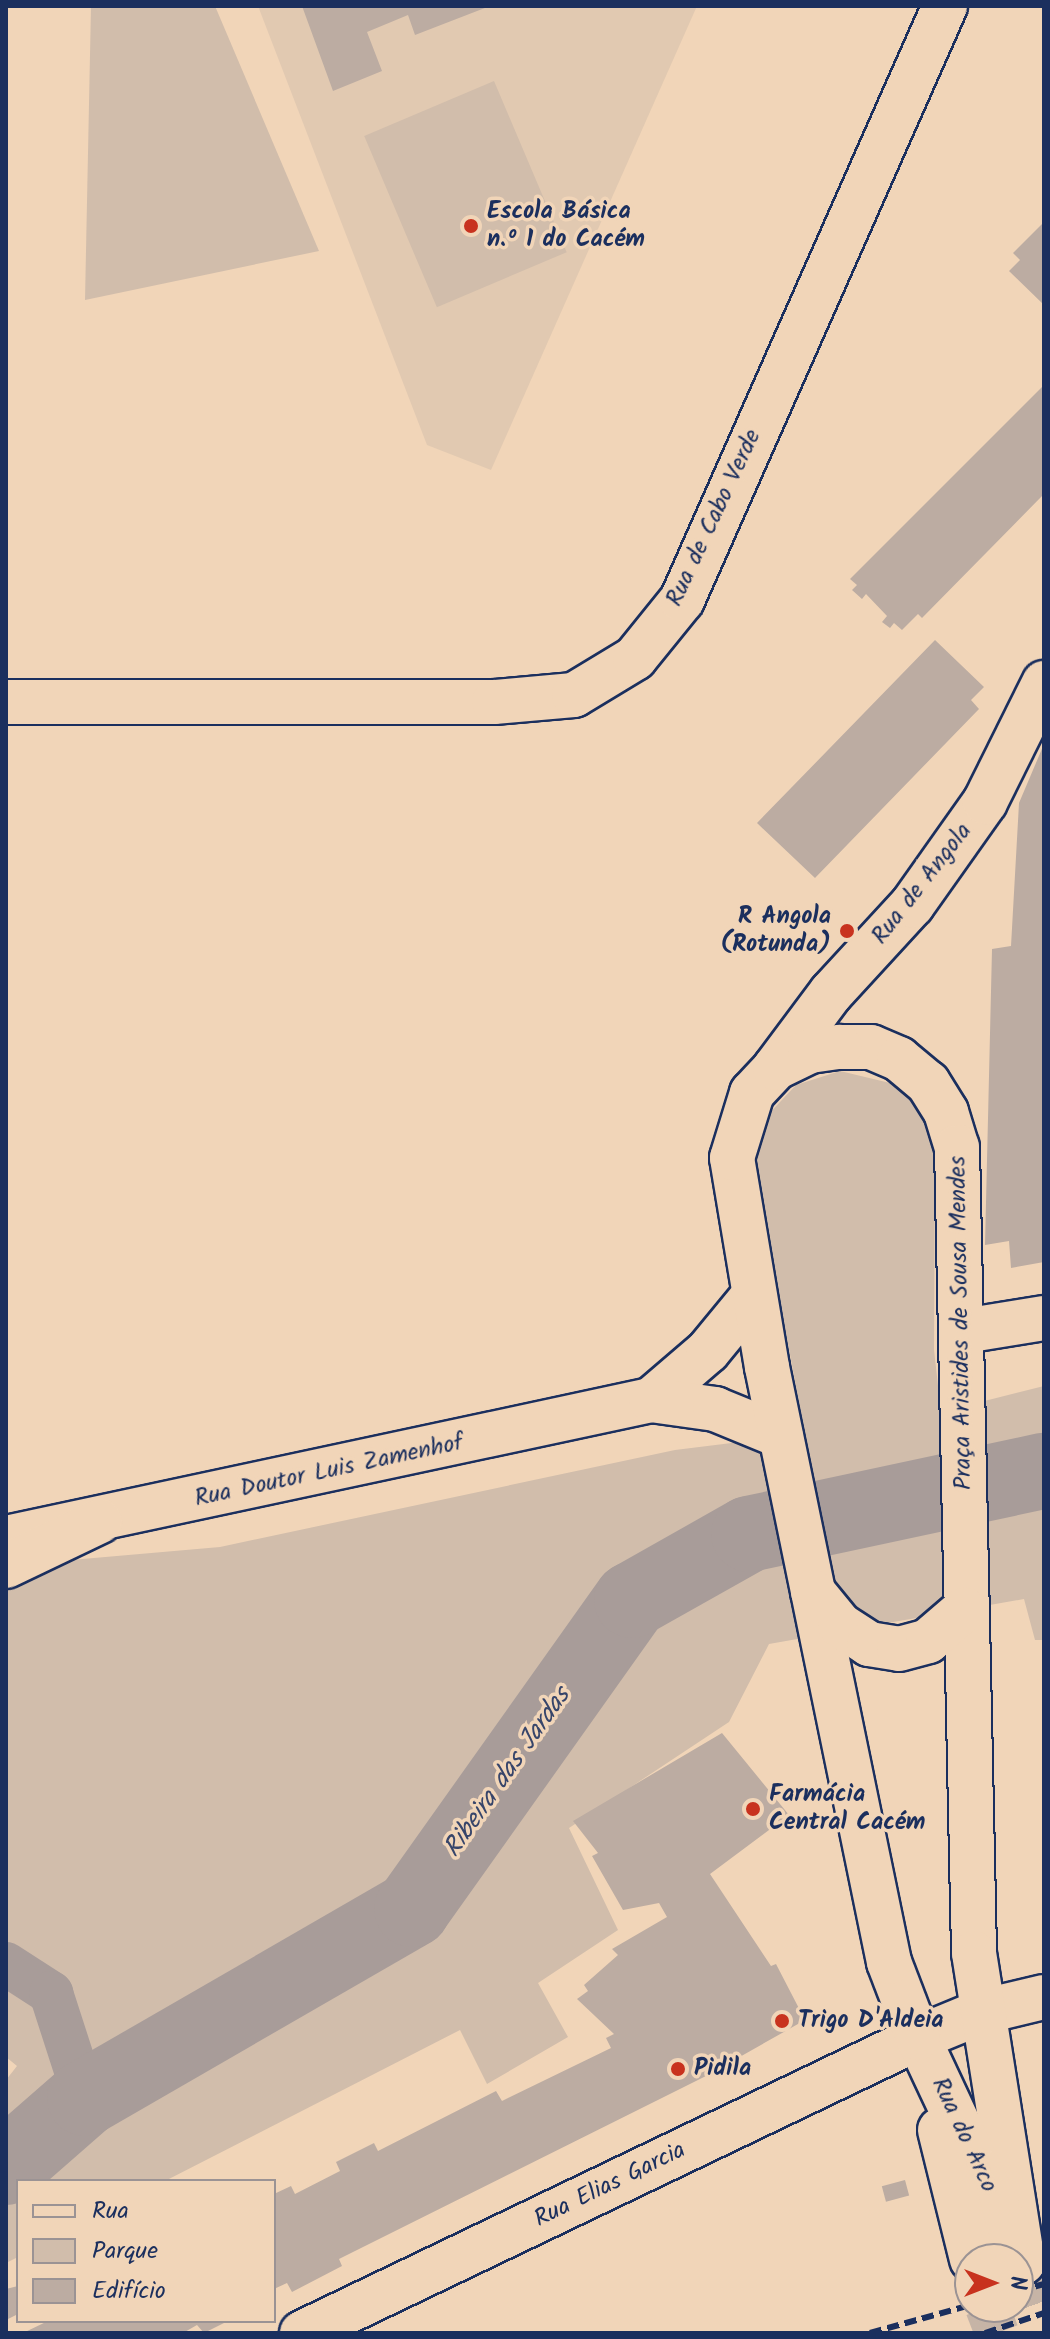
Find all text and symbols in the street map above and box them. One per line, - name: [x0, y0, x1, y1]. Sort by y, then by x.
- place label: Escola Básica n.º 1 do Cacém: [487, 198, 645, 254]
- marker: Escola Básica n.º 1 do Cacém: [462, 217, 480, 235]
- street label: Rua de Cabo Verde: [660, 425, 768, 611]
- street label: Rua de Angola: [866, 818, 978, 950]
- place label: R Angola (Rotunda): [720, 903, 831, 959]
- marker: R Angola (Rotunda): [838, 922, 856, 940]
- street label: Praça Aristides de Sousa Mendes: [944, 1156, 978, 1490]
- street label: Rua Doutor Luis Zamenhof: [192, 1428, 466, 1514]
- water label: Ribeira das Jardas: [438, 1682, 578, 1864]
- place label: Farmácia Central Cacém: [769, 1781, 926, 1837]
- marker: Farmácia Central Cacém: [744, 1800, 762, 1818]
- place label: Trigo D'Aldeia: [798, 2007, 944, 2035]
- marker: Trigo D'Aldeia: [773, 2012, 791, 2030]
- place label: Pidila: [694, 2055, 751, 2083]
- marker: Pidila: [669, 2060, 687, 2078]
- street label: Rua do Arco: [925, 2073, 1003, 2197]
- street label: Rua Elias Garcia: [530, 2136, 690, 2234]
- legend: [16, 2179, 276, 2323]
- text: Rua: [92, 2192, 129, 2231]
- text: Parque: [92, 2232, 158, 2271]
- north arrow: [954, 2243, 1034, 2323]
- text: Edifício: [92, 2272, 166, 2311]
- text: N: [999, 2276, 1034, 2290]

